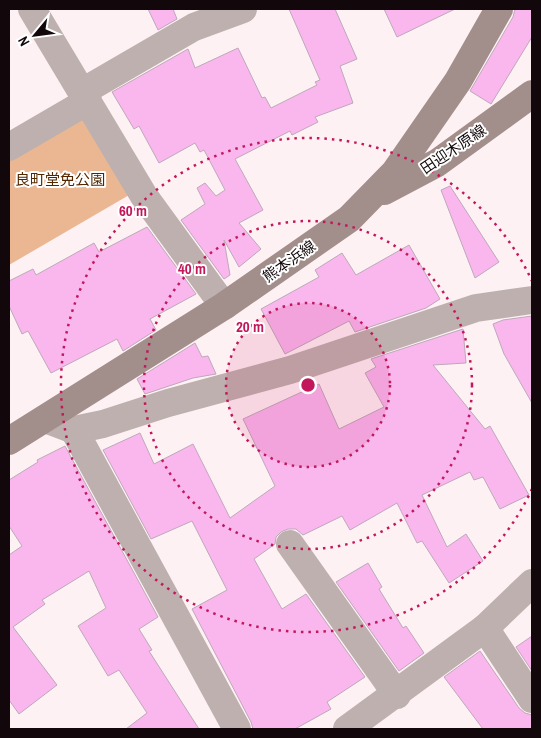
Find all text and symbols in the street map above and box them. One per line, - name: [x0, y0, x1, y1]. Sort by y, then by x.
- north arrow: [10, 10, 60, 60]
- text: N: [14, 33, 34, 49]
- street label: 田迎木原線: [416, 119, 490, 179]
- park label: 良町堂免公園: [15, 169, 105, 190]
- text: 60 m: [119, 200, 147, 221]
- street label: 熊本浜線: [258, 235, 320, 287]
- text: 40 m: [178, 258, 206, 279]
- text: 20 m: [236, 316, 264, 337]
- centre of rings: [299, 376, 317, 394]

